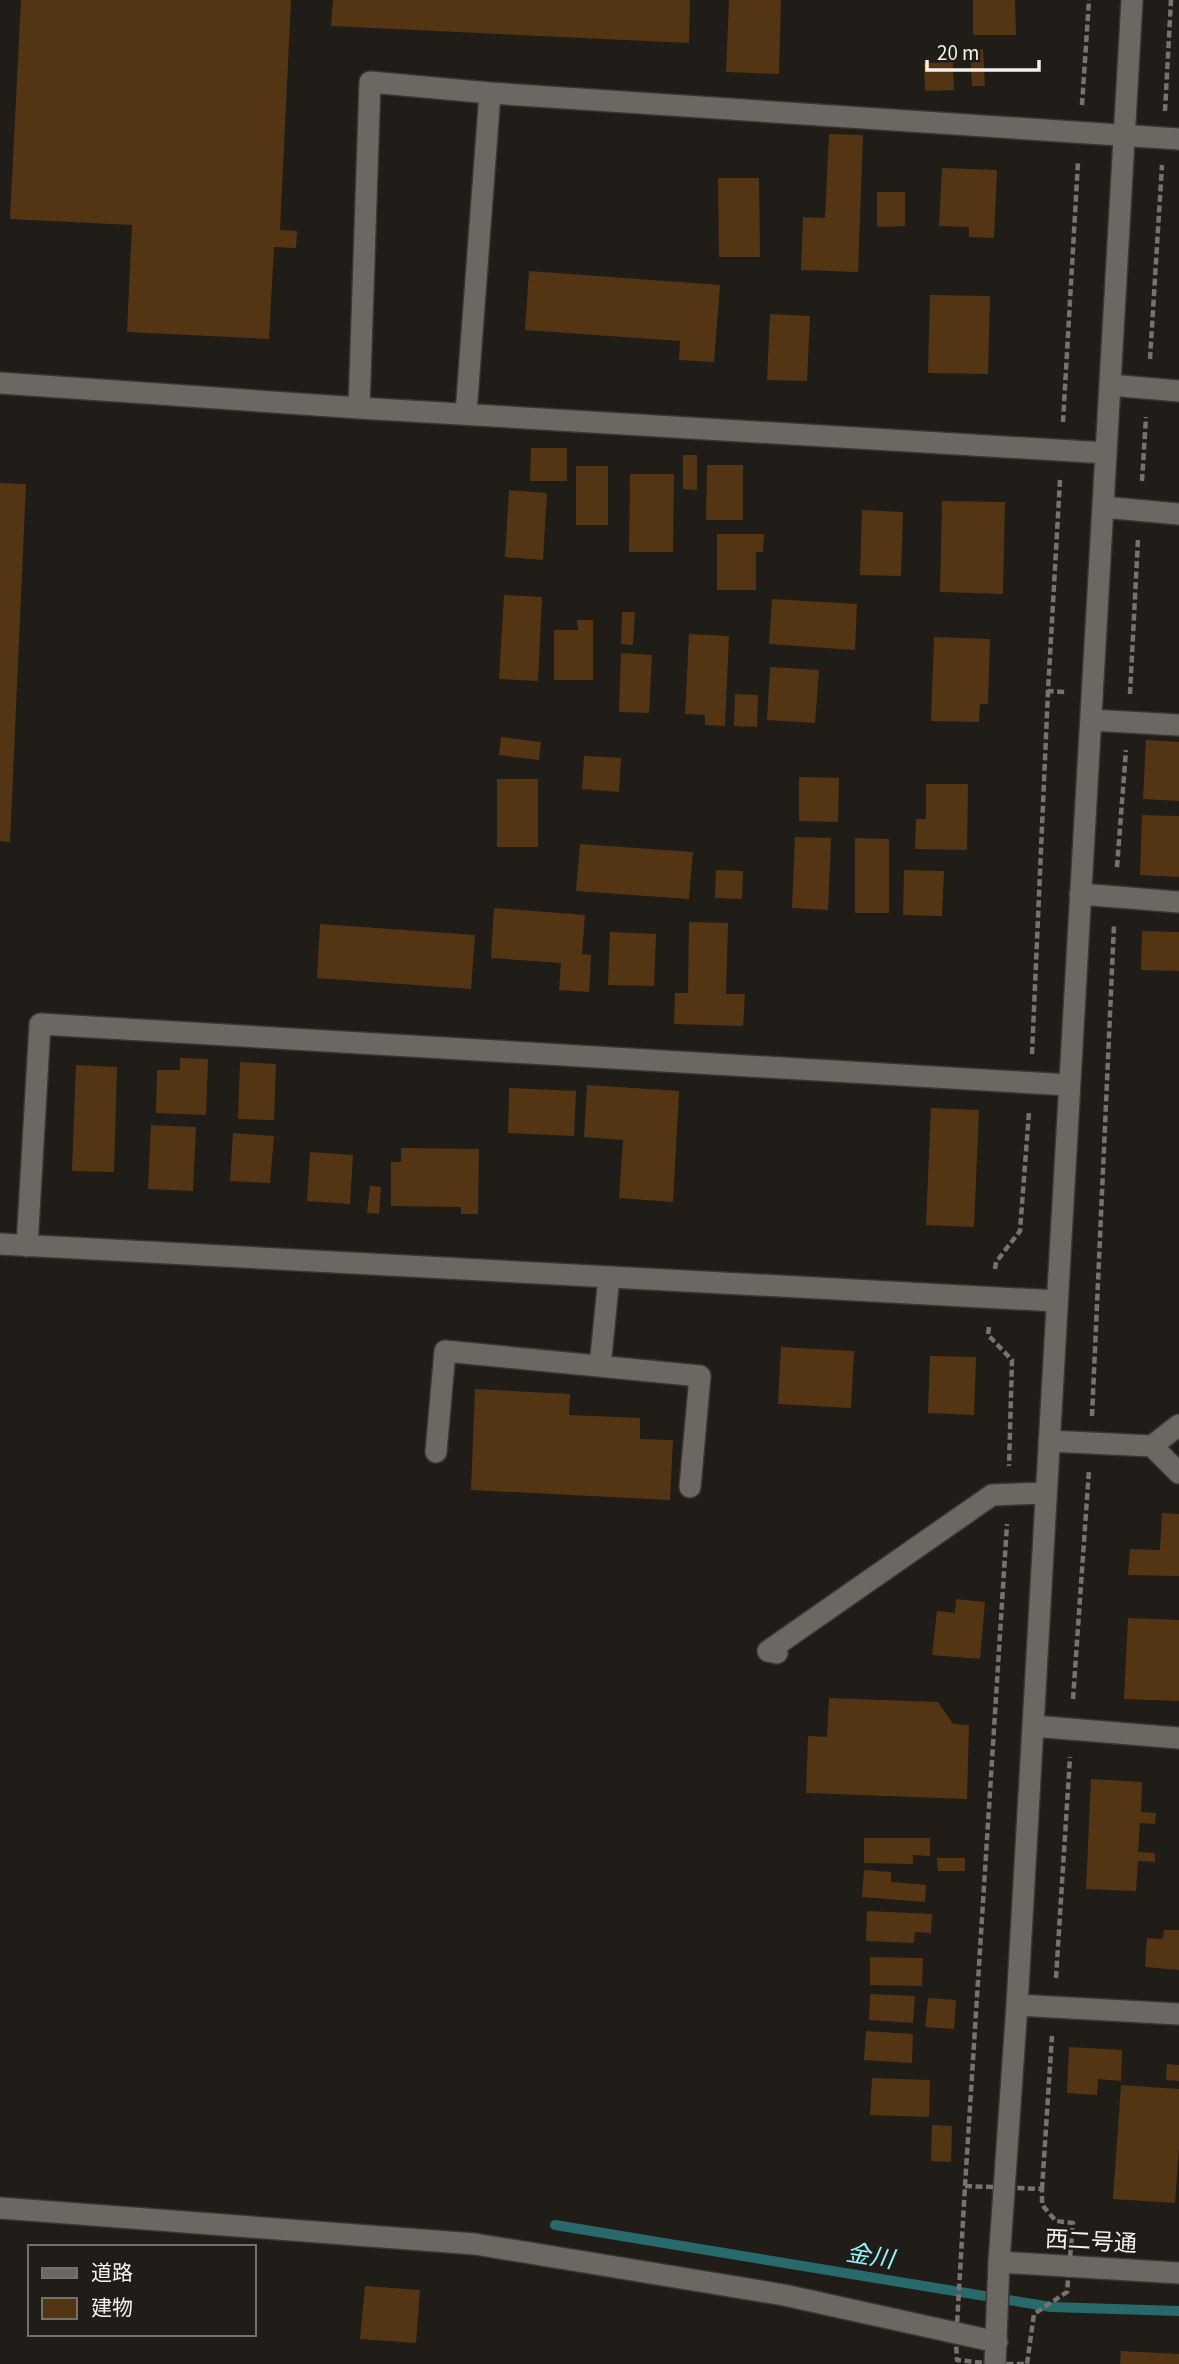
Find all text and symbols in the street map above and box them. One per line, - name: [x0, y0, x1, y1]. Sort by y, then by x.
- scale bar: [927, 28, 1039, 72]
- text: 20 m: [937, 38, 979, 68]
- street label: 西二号通: [1044, 2223, 1138, 2260]
- water label: 金川: [843, 2235, 899, 2278]
- legend: [28, 2245, 256, 2336]
- text: 道路: [91, 2258, 133, 2288]
- text: 建物: [91, 2293, 133, 2323]

